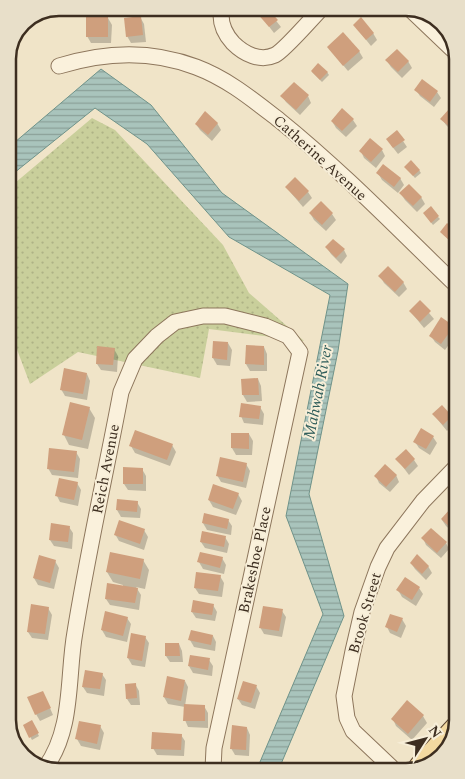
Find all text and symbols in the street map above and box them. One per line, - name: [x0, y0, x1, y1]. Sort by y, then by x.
- street label: Catherine Avenue: [268, 109, 372, 207]
- water label: Mahwah River: [297, 343, 339, 441]
- street label: Reich Avenue: [86, 422, 126, 516]
- street label: Brakeshoe Place: [232, 504, 278, 616]
- street label: Brook Street: [342, 570, 388, 656]
- north arrow: [400, 714, 450, 764]
- text: N: [423, 721, 447, 742]

